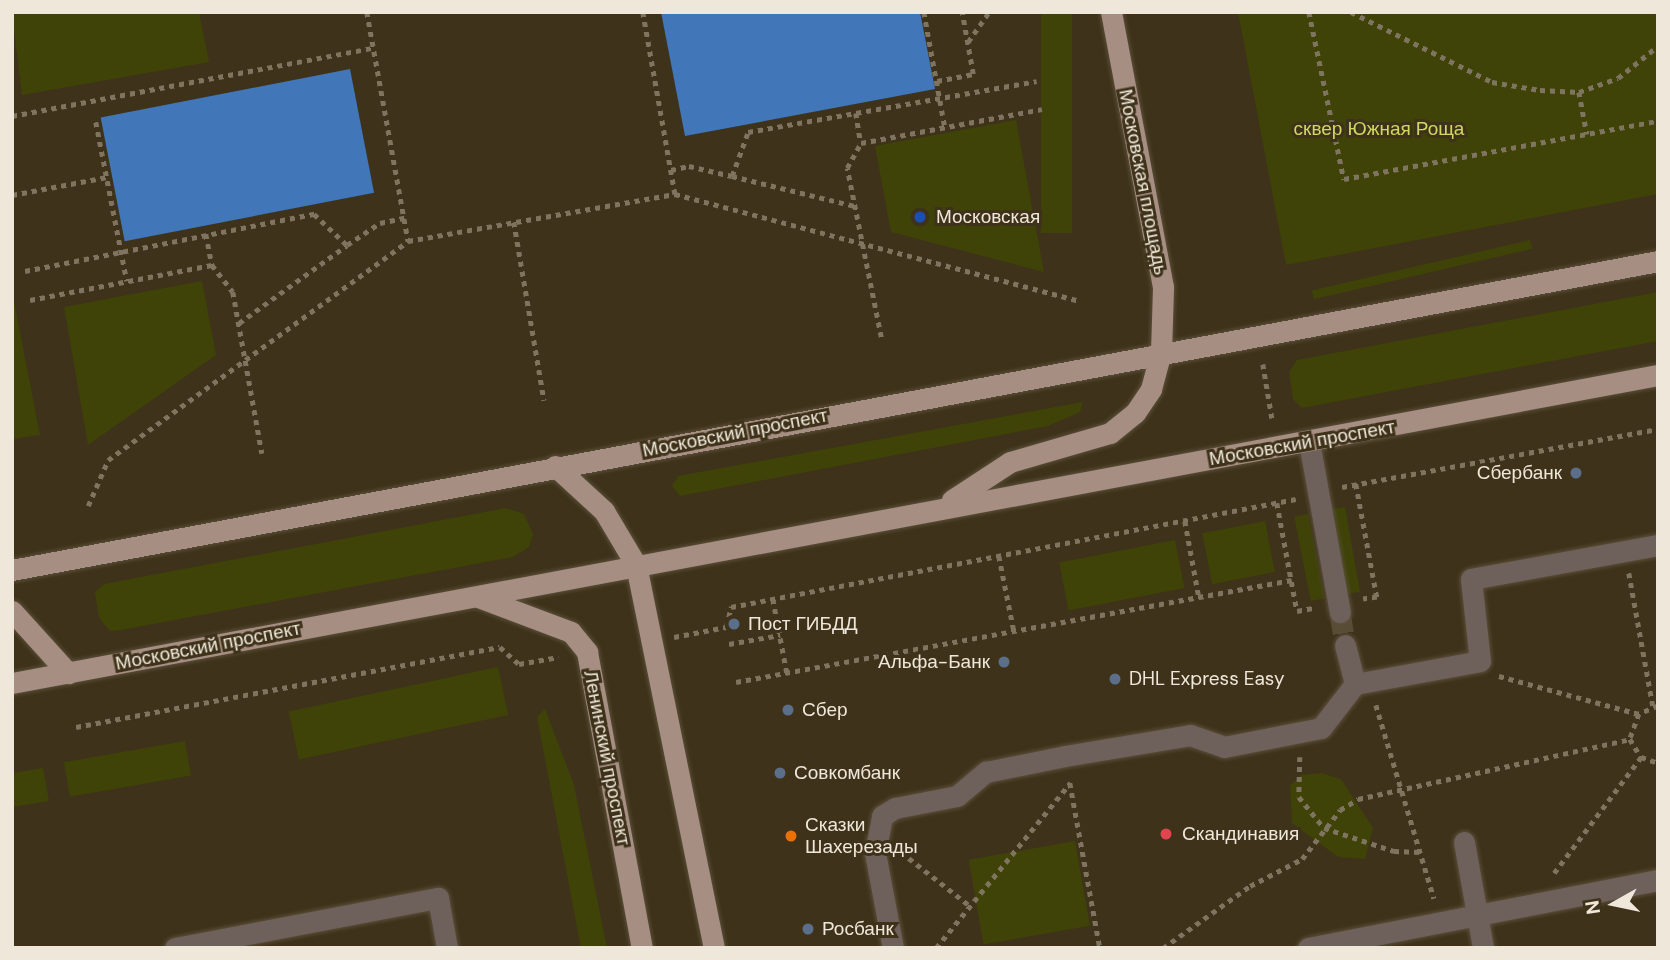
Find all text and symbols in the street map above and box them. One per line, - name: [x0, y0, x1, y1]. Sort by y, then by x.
- street label: Московская площадь: [1114, 87, 1172, 277]
- park label: сквер Южная Роща: [1294, 118, 1464, 140]
- place label: Московская: [936, 206, 1040, 228]
- marker: Московская: [910, 207, 930, 227]
- street label: Московский проспект: [640, 404, 830, 462]
- street label: Московский проспект: [1207, 415, 1397, 471]
- place label: Сбербанк: [1477, 462, 1562, 484]
- marker: Сбербанк: [1568, 465, 1584, 481]
- place label: Пост ГИБДД: [748, 613, 858, 635]
- marker: Пост ГИБДД: [726, 616, 742, 632]
- street label: Московский проспект: [113, 617, 303, 675]
- place label: Альфа-Банк: [878, 651, 990, 673]
- marker: Альфа-Банк: [996, 654, 1012, 670]
- place label: DHL Express Easy: [1129, 668, 1284, 690]
- street label: Ленинский проспект: [579, 669, 635, 847]
- marker: DHL Express Easy: [1107, 671, 1123, 687]
- place label: Сбер: [802, 699, 848, 721]
- marker: Сбер: [780, 702, 796, 718]
- place label: Совкомбанк: [794, 762, 900, 784]
- marker: Совкомбанк: [772, 765, 788, 781]
- place label: Сказки Шахерезады: [805, 814, 918, 858]
- place label: Скандинавия: [1182, 823, 1299, 845]
- marker: Скандинавия: [1156, 824, 1176, 844]
- marker: Сказки Шахерезады: [783, 828, 799, 844]
- north arrow: [1579, 869, 1649, 939]
- text: N: [1579, 899, 1606, 916]
- place label: Росбанк: [822, 918, 894, 940]
- marker: Росбанк: [800, 921, 816, 937]

